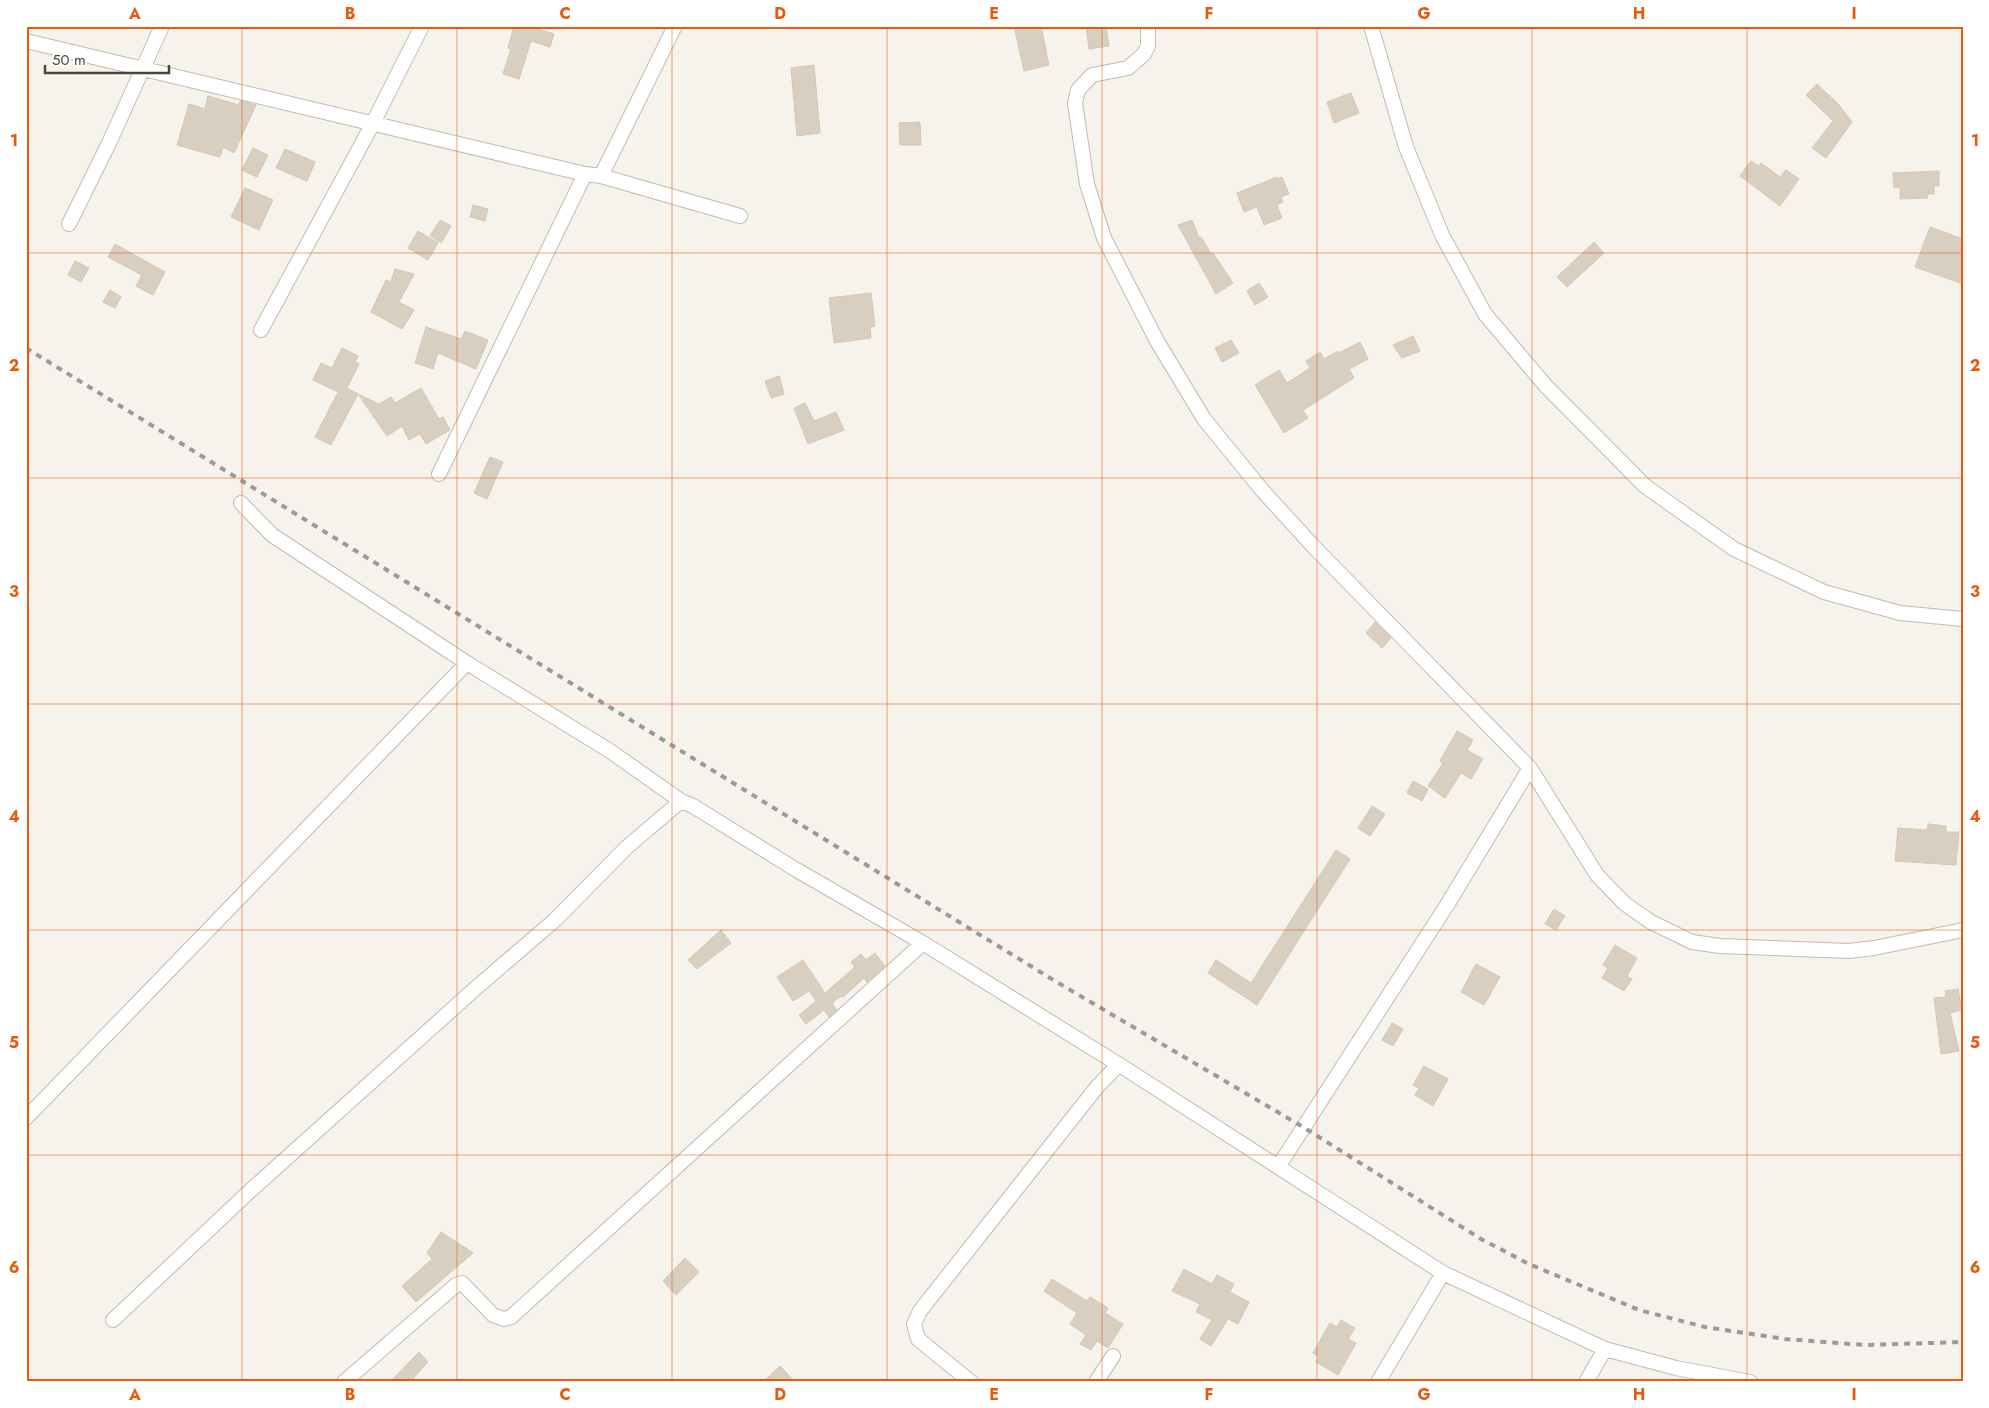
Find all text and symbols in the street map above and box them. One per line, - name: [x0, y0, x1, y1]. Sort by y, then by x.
- text: A: [128, 2, 141, 25]
- text: B: [345, 2, 355, 25]
- text: C: [559, 2, 571, 25]
- text: D: [774, 2, 786, 25]
- text: E: [989, 2, 999, 25]
- text: F: [1205, 2, 1213, 25]
- text: G: [1417, 2, 1431, 25]
- text: H: [1633, 2, 1645, 25]
- text: I: [1851, 2, 1857, 25]
- scale bar: [45, 42, 169, 74]
- text: 50 m: [52, 49, 86, 71]
- text: 1: [10, 129, 18, 152]
- text: 1: [1971, 129, 1979, 152]
- text: 2: [9, 354, 19, 377]
- text: 2: [1970, 354, 1980, 377]
- text: 3: [9, 580, 19, 603]
- text: 3: [1970, 580, 1980, 603]
- text: 4: [8, 805, 20, 828]
- text: 4: [1969, 805, 1981, 828]
- text: 5: [9, 1031, 19, 1054]
- text: 5: [1970, 1031, 1980, 1054]
- text: 6: [9, 1256, 19, 1279]
- text: 6: [1970, 1256, 1980, 1279]
- text: A: [128, 1383, 141, 1406]
- text: B: [345, 1383, 355, 1406]
- text: C: [559, 1383, 571, 1406]
- text: D: [774, 1383, 786, 1406]
- text: E: [989, 1383, 999, 1406]
- text: F: [1205, 1383, 1213, 1406]
- text: G: [1417, 1383, 1431, 1406]
- text: H: [1633, 1383, 1645, 1406]
- text: I: [1851, 1383, 1857, 1406]

